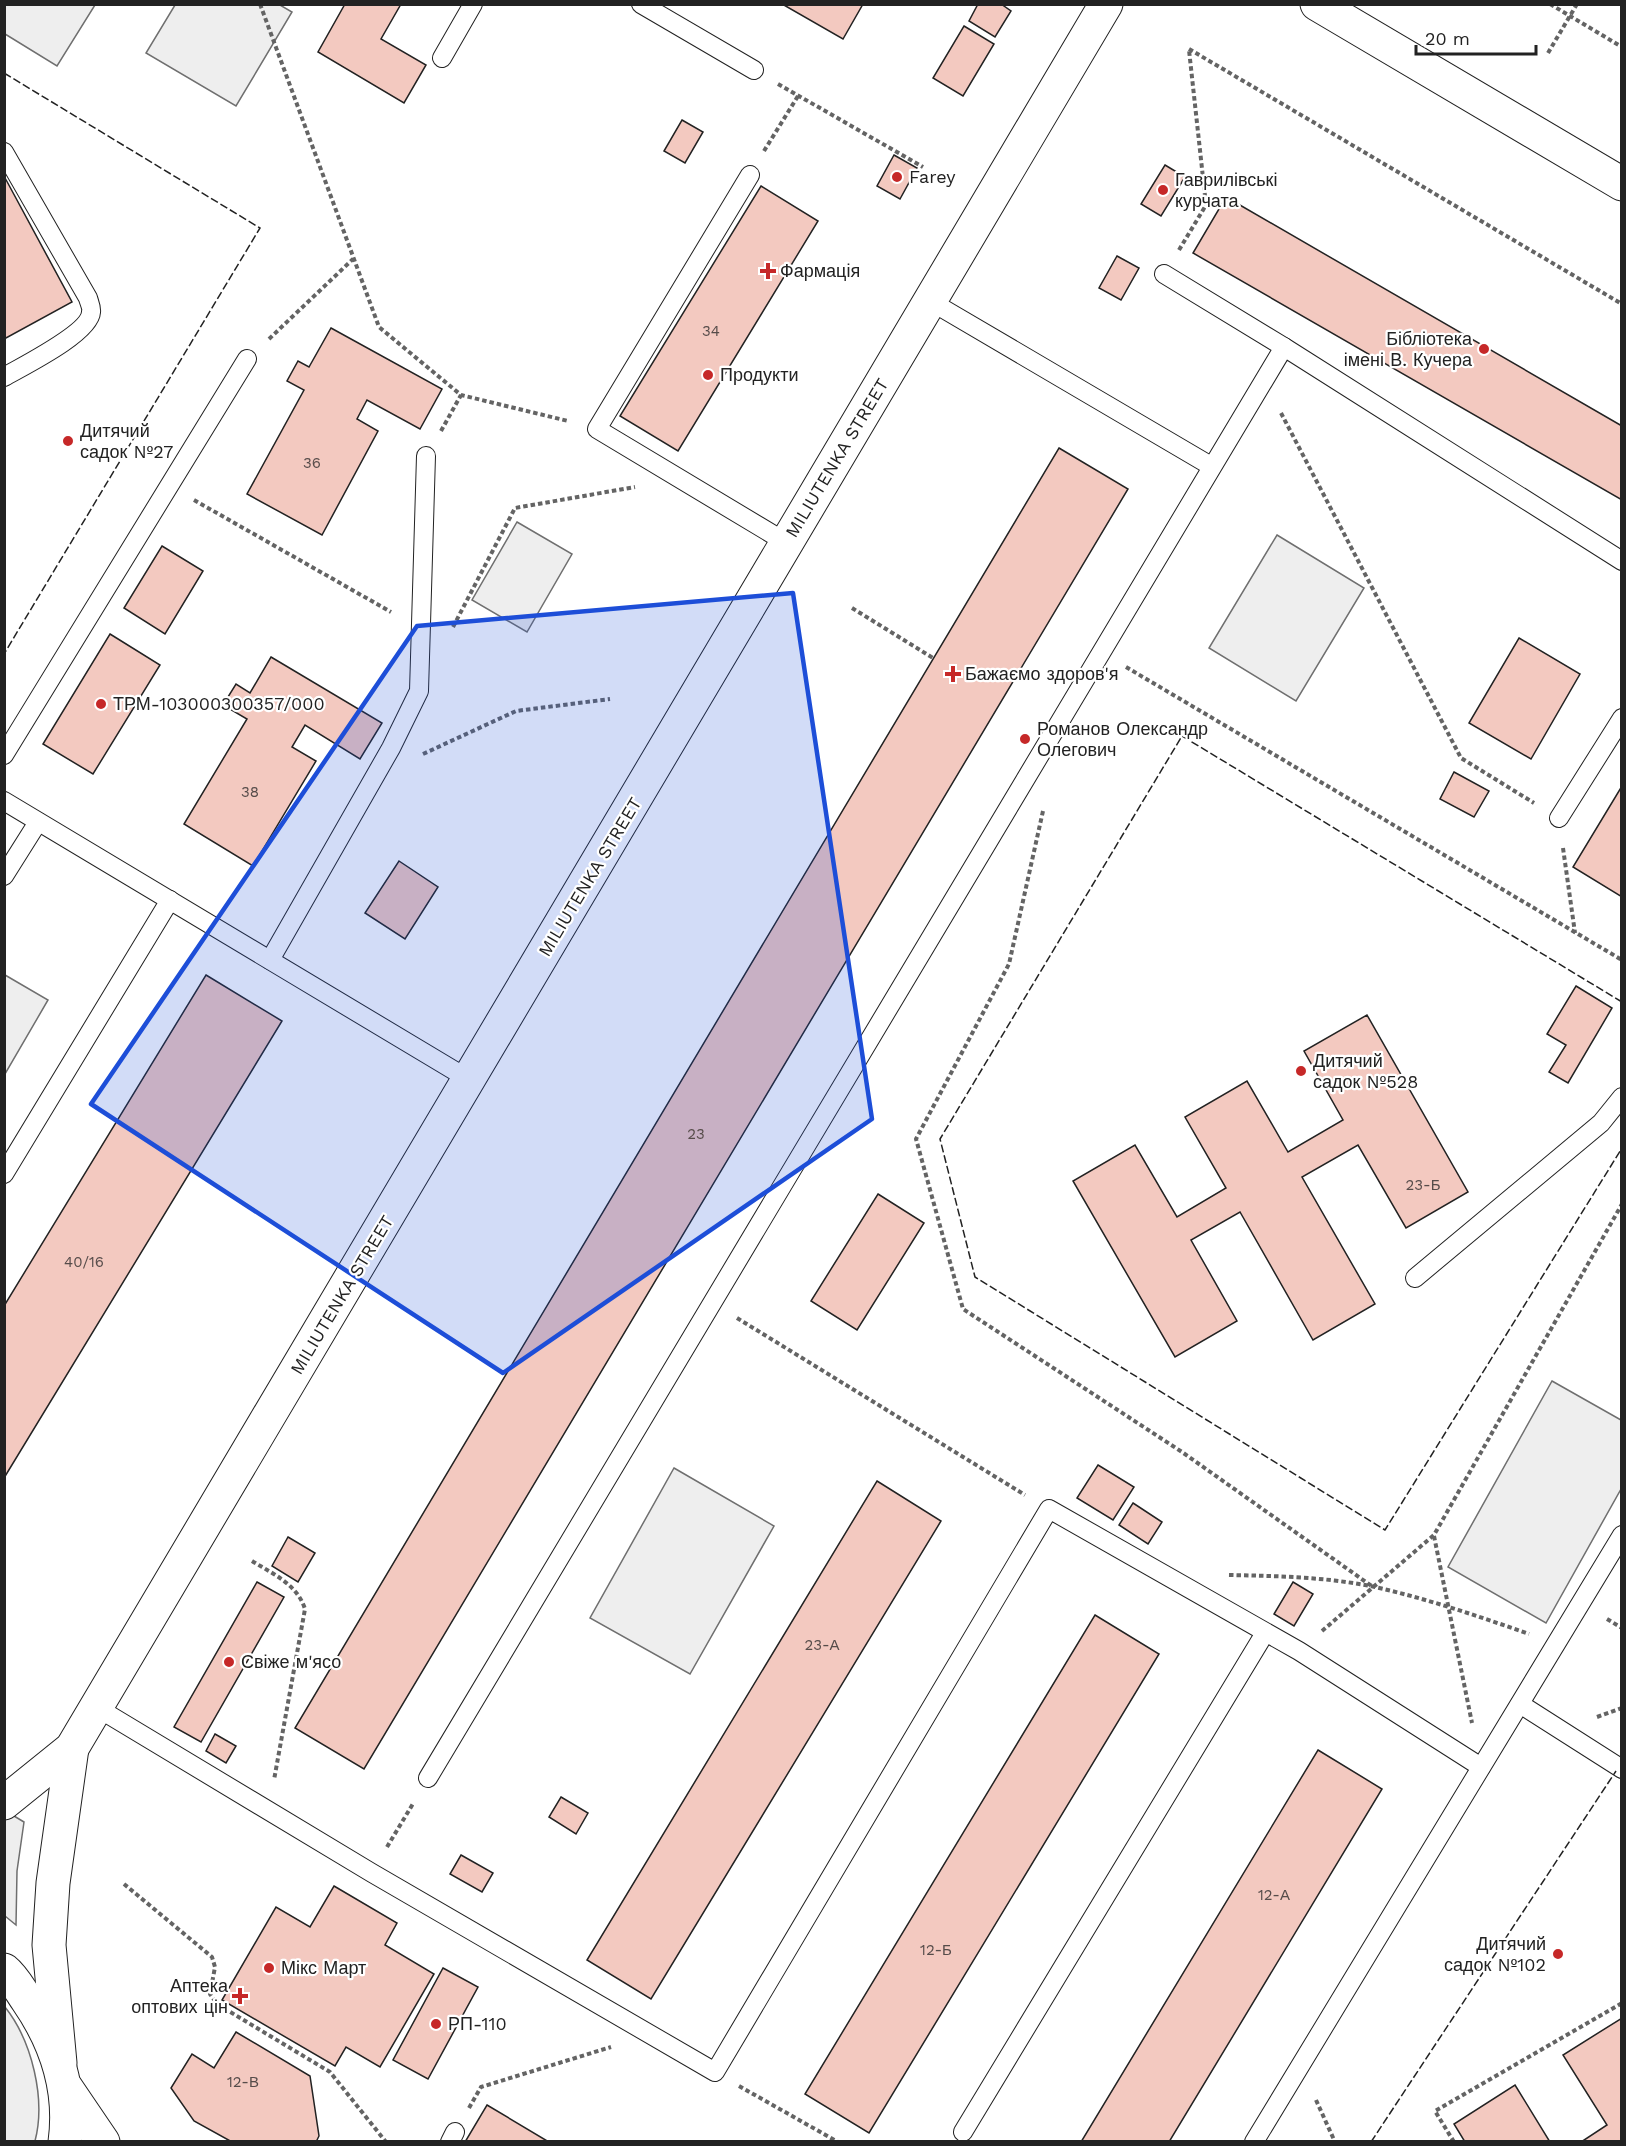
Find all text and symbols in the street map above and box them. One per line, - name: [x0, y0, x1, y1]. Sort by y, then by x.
- scale bar: [1416, 18, 1536, 56]
- text: 20 m: [1425, 28, 1470, 49]
- place label: Farey: [909, 166, 956, 187]
- place label: Гаврилівські курчата: [1175, 169, 1278, 211]
- marker: Farey: [890, 170, 904, 184]
- marker: Гаврилівські курчата: [1156, 183, 1170, 197]
- place label: Фармація: [780, 260, 860, 281]
- marker: Фармація: [761, 264, 775, 278]
- house number: 34: [702, 322, 720, 340]
- place label: Бібліотека імені В. Кучера: [1344, 328, 1473, 370]
- marker: Бібліотека імені В. Кучера: [1477, 342, 1491, 356]
- place label: Продукти: [720, 364, 798, 385]
- marker: Продукти: [701, 368, 715, 382]
- street label: MILIUTENKA STREET: [781, 374, 892, 541]
- place label: Дитячий садок №27: [80, 420, 173, 462]
- marker: Дитячий садок №27: [61, 434, 75, 448]
- house number: 36: [303, 454, 321, 472]
- place label: Бажаємо здоров'я: [965, 663, 1119, 684]
- marker: Бажаємо здоров'я: [946, 667, 960, 681]
- place label: ТРМ-103000300357/000: [113, 693, 325, 714]
- marker: ТРМ-103000300357/000: [94, 697, 108, 711]
- place label: Романов Олександр Олегович: [1037, 718, 1208, 760]
- marker: Романов Олександр Олегович: [1018, 732, 1032, 746]
- house number: 38: [241, 783, 259, 801]
- street label: MILIUTENKA STREET: [534, 793, 645, 960]
- place label: Дитячий садок №528: [1313, 1050, 1418, 1092]
- marker: Дитячий садок №528: [1294, 1064, 1308, 1078]
- house number: 23: [687, 1125, 705, 1143]
- house number: 23-Б: [1406, 1176, 1441, 1194]
- street label: MILIUTENKA STREET: [286, 1211, 397, 1378]
- house number: 40/16: [64, 1253, 104, 1271]
- house number: 23-А: [804, 1636, 840, 1654]
- place label: Свіже м'ясо: [241, 1651, 341, 1672]
- marker: Свіже м'ясо: [222, 1655, 236, 1669]
- house number: 12-А: [1258, 1886, 1290, 1904]
- place label: Дитячий садок №102: [1444, 1933, 1546, 1975]
- house number: 12-Б: [920, 1941, 952, 1959]
- marker: Дитячий садок №102: [1551, 1947, 1565, 1961]
- place label: Мікс Март: [281, 1957, 366, 1978]
- marker: Мікс Март: [262, 1961, 276, 1975]
- place label: Аптека оптових цін: [131, 1975, 229, 2017]
- marker: Аптека оптових цін: [233, 1989, 247, 2003]
- place label: РП-110: [448, 2013, 507, 2034]
- marker: РП-110: [429, 2017, 443, 2031]
- house number: 12-В: [227, 2073, 259, 2091]

